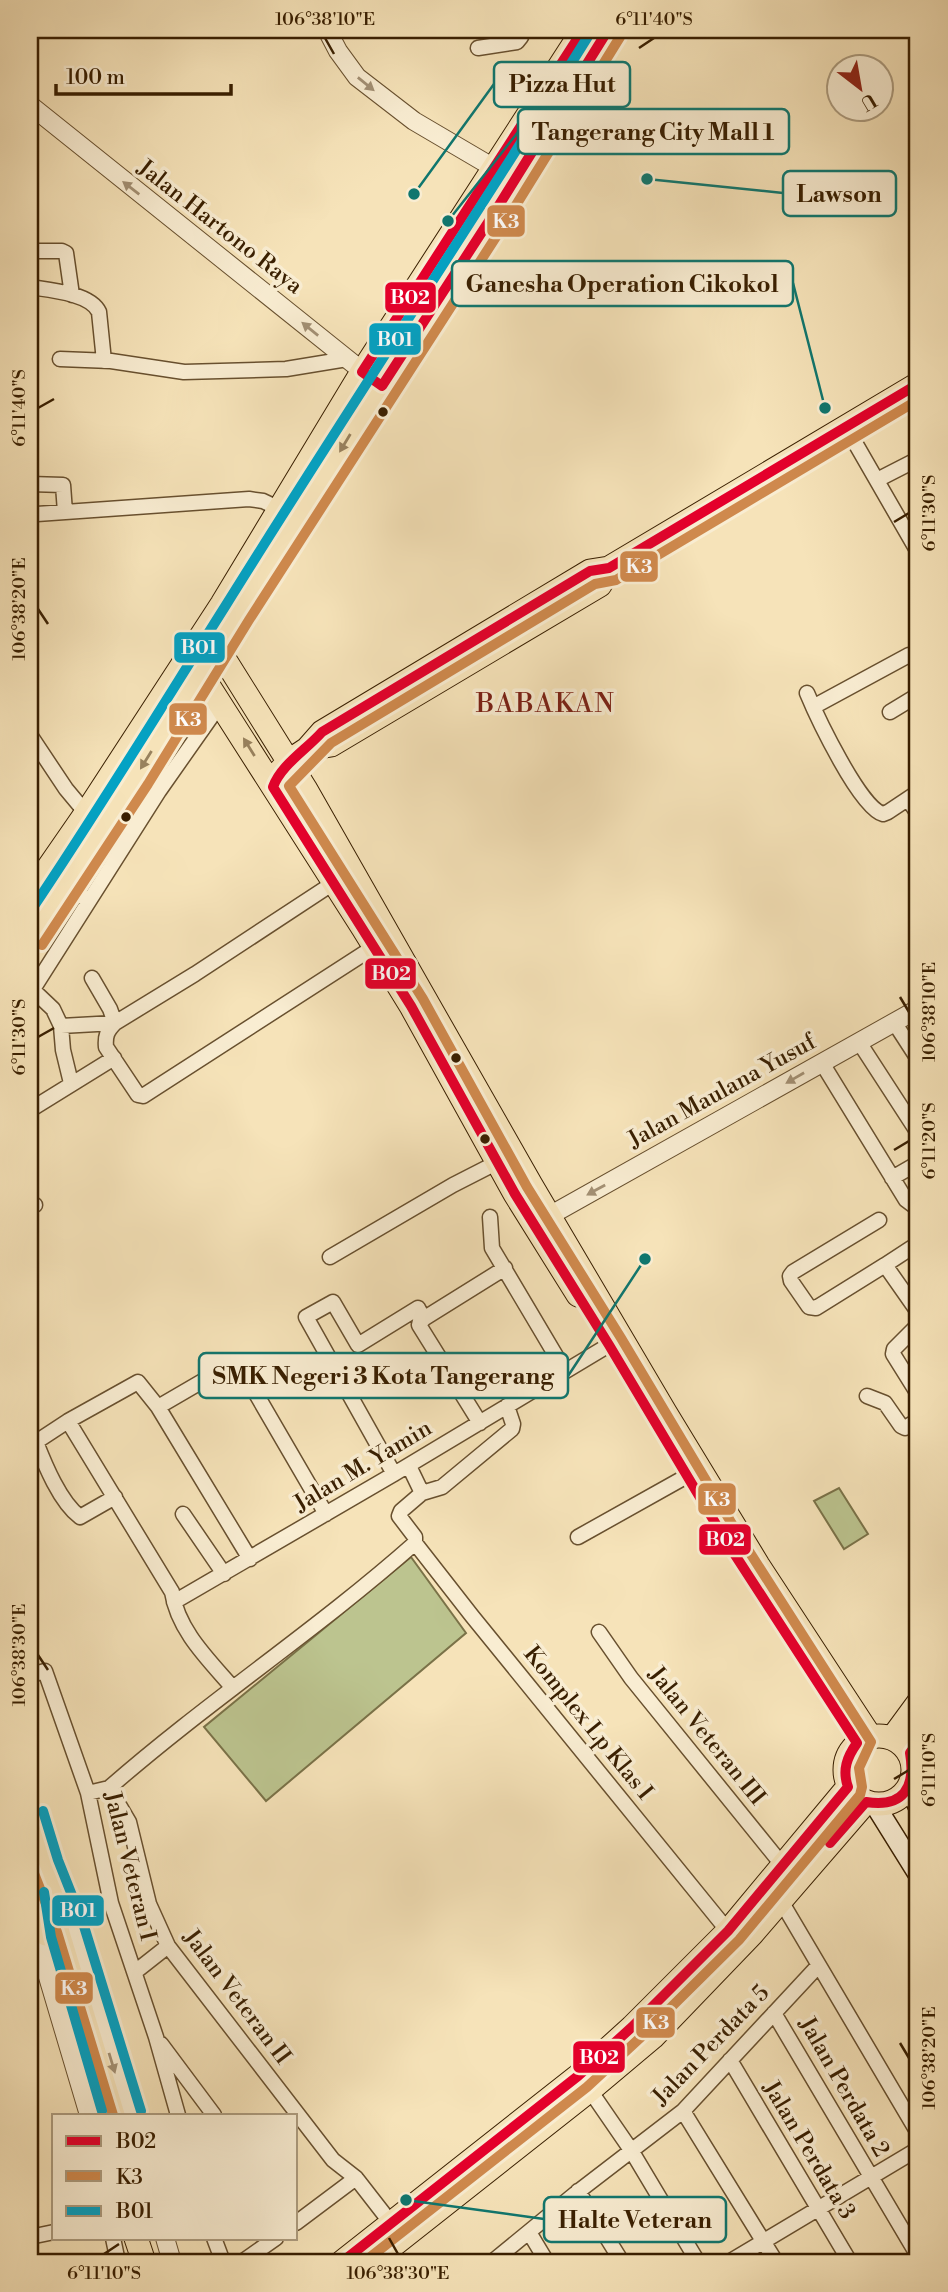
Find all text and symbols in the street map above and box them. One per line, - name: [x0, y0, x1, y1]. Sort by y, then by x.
- text: 106°38'10"E: [275, 8, 375, 31]
- text: 6°11'40"S: [615, 8, 693, 31]
- scale bar: [56, 52, 231, 96]
- north arrow: [825, 52, 895, 122]
- callout: Pizza Hut: [494, 62, 630, 107]
- text: 100 m: [66, 65, 125, 91]
- text: Pizza Hut: [508, 70, 616, 100]
- one-way arrow: [358, 76, 375, 91]
- text: U: [856, 88, 881, 116]
- callout: Tangerang City Mall 1: [518, 109, 789, 154]
- text: Tangerang City Mall 1: [532, 118, 775, 148]
- street label: Jalan Hartono Raya: [131, 153, 308, 300]
- callout: Lawson: [783, 171, 896, 216]
- text: Lawson: [796, 180, 882, 210]
- one-way arrow: [123, 181, 140, 196]
- line badge: K3: [486, 204, 526, 238]
- text: K3: [493, 210, 519, 234]
- callout: Ganesha Operation Cikokol: [452, 261, 793, 306]
- text: Ganesha Operation Cikokol: [465, 270, 779, 300]
- line badge: B02: [384, 281, 437, 314]
- text: B02: [390, 286, 430, 310]
- one-way arrow: [301, 322, 318, 337]
- line badge: B01: [368, 322, 422, 356]
- text: B01: [377, 328, 413, 352]
- text: 6°11'40"S: [8, 369, 31, 447]
- unlabelled marker: [376, 405, 390, 419]
- one-way arrow: [339, 434, 352, 453]
- text: 6°11'30"S: [918, 475, 941, 551]
- line badge: K3: [619, 550, 659, 583]
- text: K3: [626, 555, 652, 579]
- text: 106°38'20"E: [8, 557, 31, 661]
- line badge: B01: [173, 631, 226, 664]
- text: B01: [181, 636, 217, 660]
- district label: BABAKAN: [475, 688, 616, 720]
- line badge: K3: [168, 702, 208, 736]
- text: K3: [175, 708, 201, 732]
- one-way arrow: [242, 737, 255, 757]
- one-way arrow: [140, 751, 153, 770]
- unlabelled marker: [119, 810, 133, 824]
- line badge: B02: [364, 957, 417, 990]
- text: B02: [371, 962, 411, 986]
- text: 106°38'10"E: [918, 962, 941, 1062]
- text: 6°11'30"S: [8, 999, 31, 1075]
- street label: Jalan Maulana Yusuf: [622, 1027, 822, 1155]
- unlabelled marker: [449, 1051, 463, 1065]
- one-way arrow: [785, 1072, 804, 1084]
- text: 6°11'20"S: [918, 1102, 941, 1180]
- unlabelled marker: [478, 1132, 492, 1146]
- one-way arrow: [587, 1184, 606, 1196]
- callout: SMK Negeri 3 Kota Tangerang: [199, 1353, 568, 1398]
- text: SMK Negeri 3 Kota Tangerang: [212, 1362, 555, 1392]
- street label: Jalan M. Yamin: [288, 1414, 437, 1519]
- line badge: K3: [697, 1482, 737, 1516]
- text: K3: [704, 1488, 730, 1512]
- line badge: B02: [698, 1523, 752, 1556]
- text: B02: [705, 1528, 745, 1552]
- text: 106°38'30"E: [8, 1604, 31, 1706]
- street label: Komplex Lp Klas I: [517, 1641, 659, 1806]
- street label: Jalan Veteran III: [642, 1660, 772, 1811]
- text: 6°11'10"S: [918, 1733, 941, 1807]
- street label: Jalan Veteran I: [98, 1788, 162, 1944]
- line badge: B01: [51, 1894, 105, 1927]
- text: B01: [60, 1899, 96, 1923]
- street label: Jalan Veteran II: [177, 1923, 297, 2070]
- line badge: K3: [54, 1971, 94, 2005]
- text: K3: [61, 1977, 87, 2001]
- street label: Jalan Perdata 5: [646, 1979, 775, 2112]
- line badge: K3: [635, 2006, 676, 2039]
- text: 106°38'20"E: [918, 2006, 941, 2110]
- text: K3: [643, 2011, 669, 2035]
- street label: Jalan Perdata 2: [792, 2011, 895, 2162]
- line badge: B02: [572, 2040, 626, 2074]
- text: B02: [579, 2046, 619, 2070]
- one-way arrow: [107, 2052, 117, 2073]
- street label: Jalan Perdata 3: [756, 2075, 861, 2224]
- legend: [52, 2114, 298, 2240]
- text: B02: [115, 2129, 156, 2155]
- text: K3: [116, 2165, 143, 2191]
- callout: Halte Veteran: [544, 2197, 726, 2242]
- text: B01: [115, 2199, 153, 2225]
- text: Halte Veteran: [558, 2206, 712, 2236]
- text: 6°11'10"S: [67, 2262, 141, 2285]
- text: 106°38'30"E: [347, 2262, 449, 2285]

